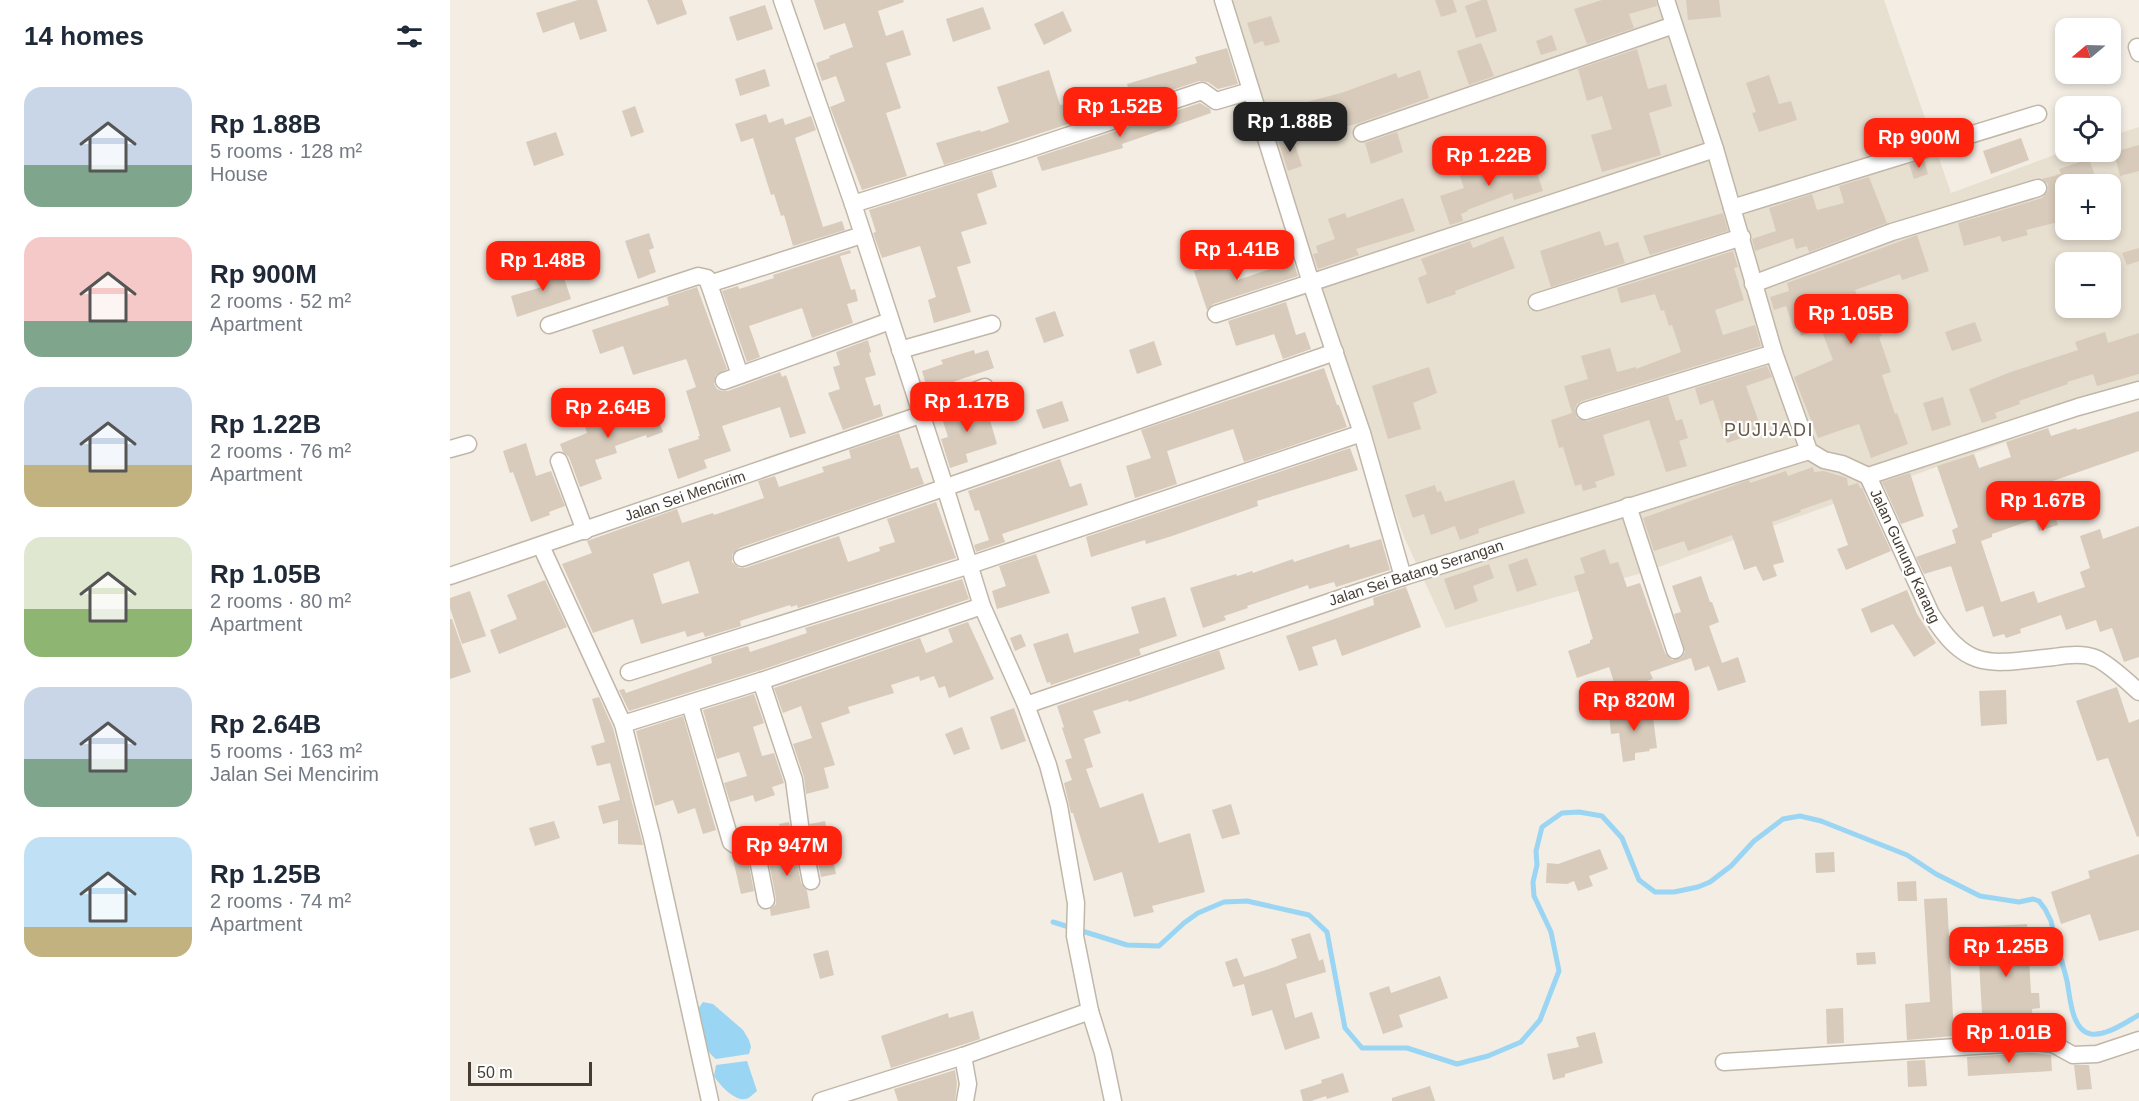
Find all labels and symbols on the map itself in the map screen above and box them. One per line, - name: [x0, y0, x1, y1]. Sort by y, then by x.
- north arrow: [2055, 18, 2121, 84]
- pin: Rp 1.52B: [1058, 87, 1182, 138]
- pin: Rp 1.88B: [1228, 102, 1352, 153]
- pin: Rp 900M: [1864, 118, 1974, 169]
- pin: Rp 1.22B: [1427, 136, 1551, 187]
- pin: Rp 1.41B: [1175, 230, 1299, 281]
- pin: Rp 1.48B: [481, 241, 605, 292]
- pin: Rp 1.05B: [1789, 294, 1913, 345]
- pin: Rp 1.17B: [905, 382, 1029, 433]
- pin: Rp 2.64B: [546, 388, 670, 439]
- district label: PUJIJADI: [1724, 420, 1814, 440]
- street label: Jalan Sei Mencirim: [622, 467, 748, 524]
- pin: Rp 1.67B: [1981, 481, 2105, 532]
- street label: Jalan Gunung Karang: [1867, 486, 1944, 626]
- street label: Jalan Sei Batang Serangan: [1326, 536, 1505, 609]
- pin: Rp 820M: [1579, 681, 1689, 732]
- pin: Rp 947M: [732, 826, 842, 877]
- pin: Rp 1.25B: [1944, 927, 2068, 978]
- pin: Rp 1.01B: [1947, 1013, 2071, 1064]
- scale bar: [468, 1059, 592, 1086]

